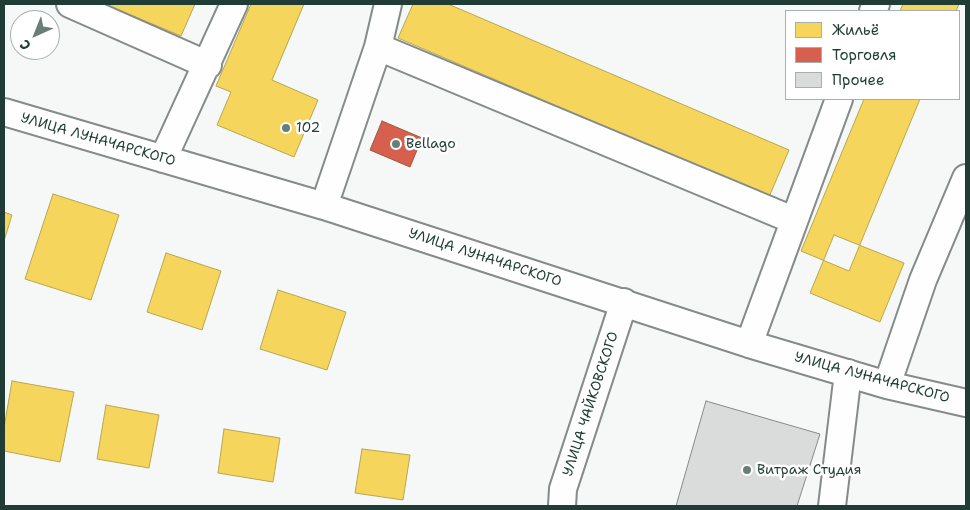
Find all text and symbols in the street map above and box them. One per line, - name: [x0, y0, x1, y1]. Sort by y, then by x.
- north arrow: [10, 10, 60, 60]
- legend: [785, 10, 960, 100]
- text: Жильё: [832, 20, 879, 40]
- text: С: [16, 36, 35, 55]
- text: Торговля: [832, 45, 897, 65]
- text: Прочее: [832, 70, 884, 90]
- street label: УЛИЦА ЛУНАЧАРСКОГО: [19, 110, 177, 170]
- place label: 102: [296, 120, 320, 136]
- marker: 102: [280, 122, 292, 134]
- place label: Bellago: [406, 136, 456, 152]
- marker: Bellago: [390, 138, 402, 150]
- street label: УЛИЦА ЛУНАЧАРСКОГО: [406, 225, 564, 291]
- street label: УЛИЦА ЧАЙКОВСКОГО: [560, 330, 622, 478]
- street label: УЛИЦА ЛУНАЧАРСКОГО: [793, 349, 951, 407]
- place label: Витраж Студия: [757, 462, 861, 478]
- marker: Витраж Студия: [741, 464, 753, 476]

